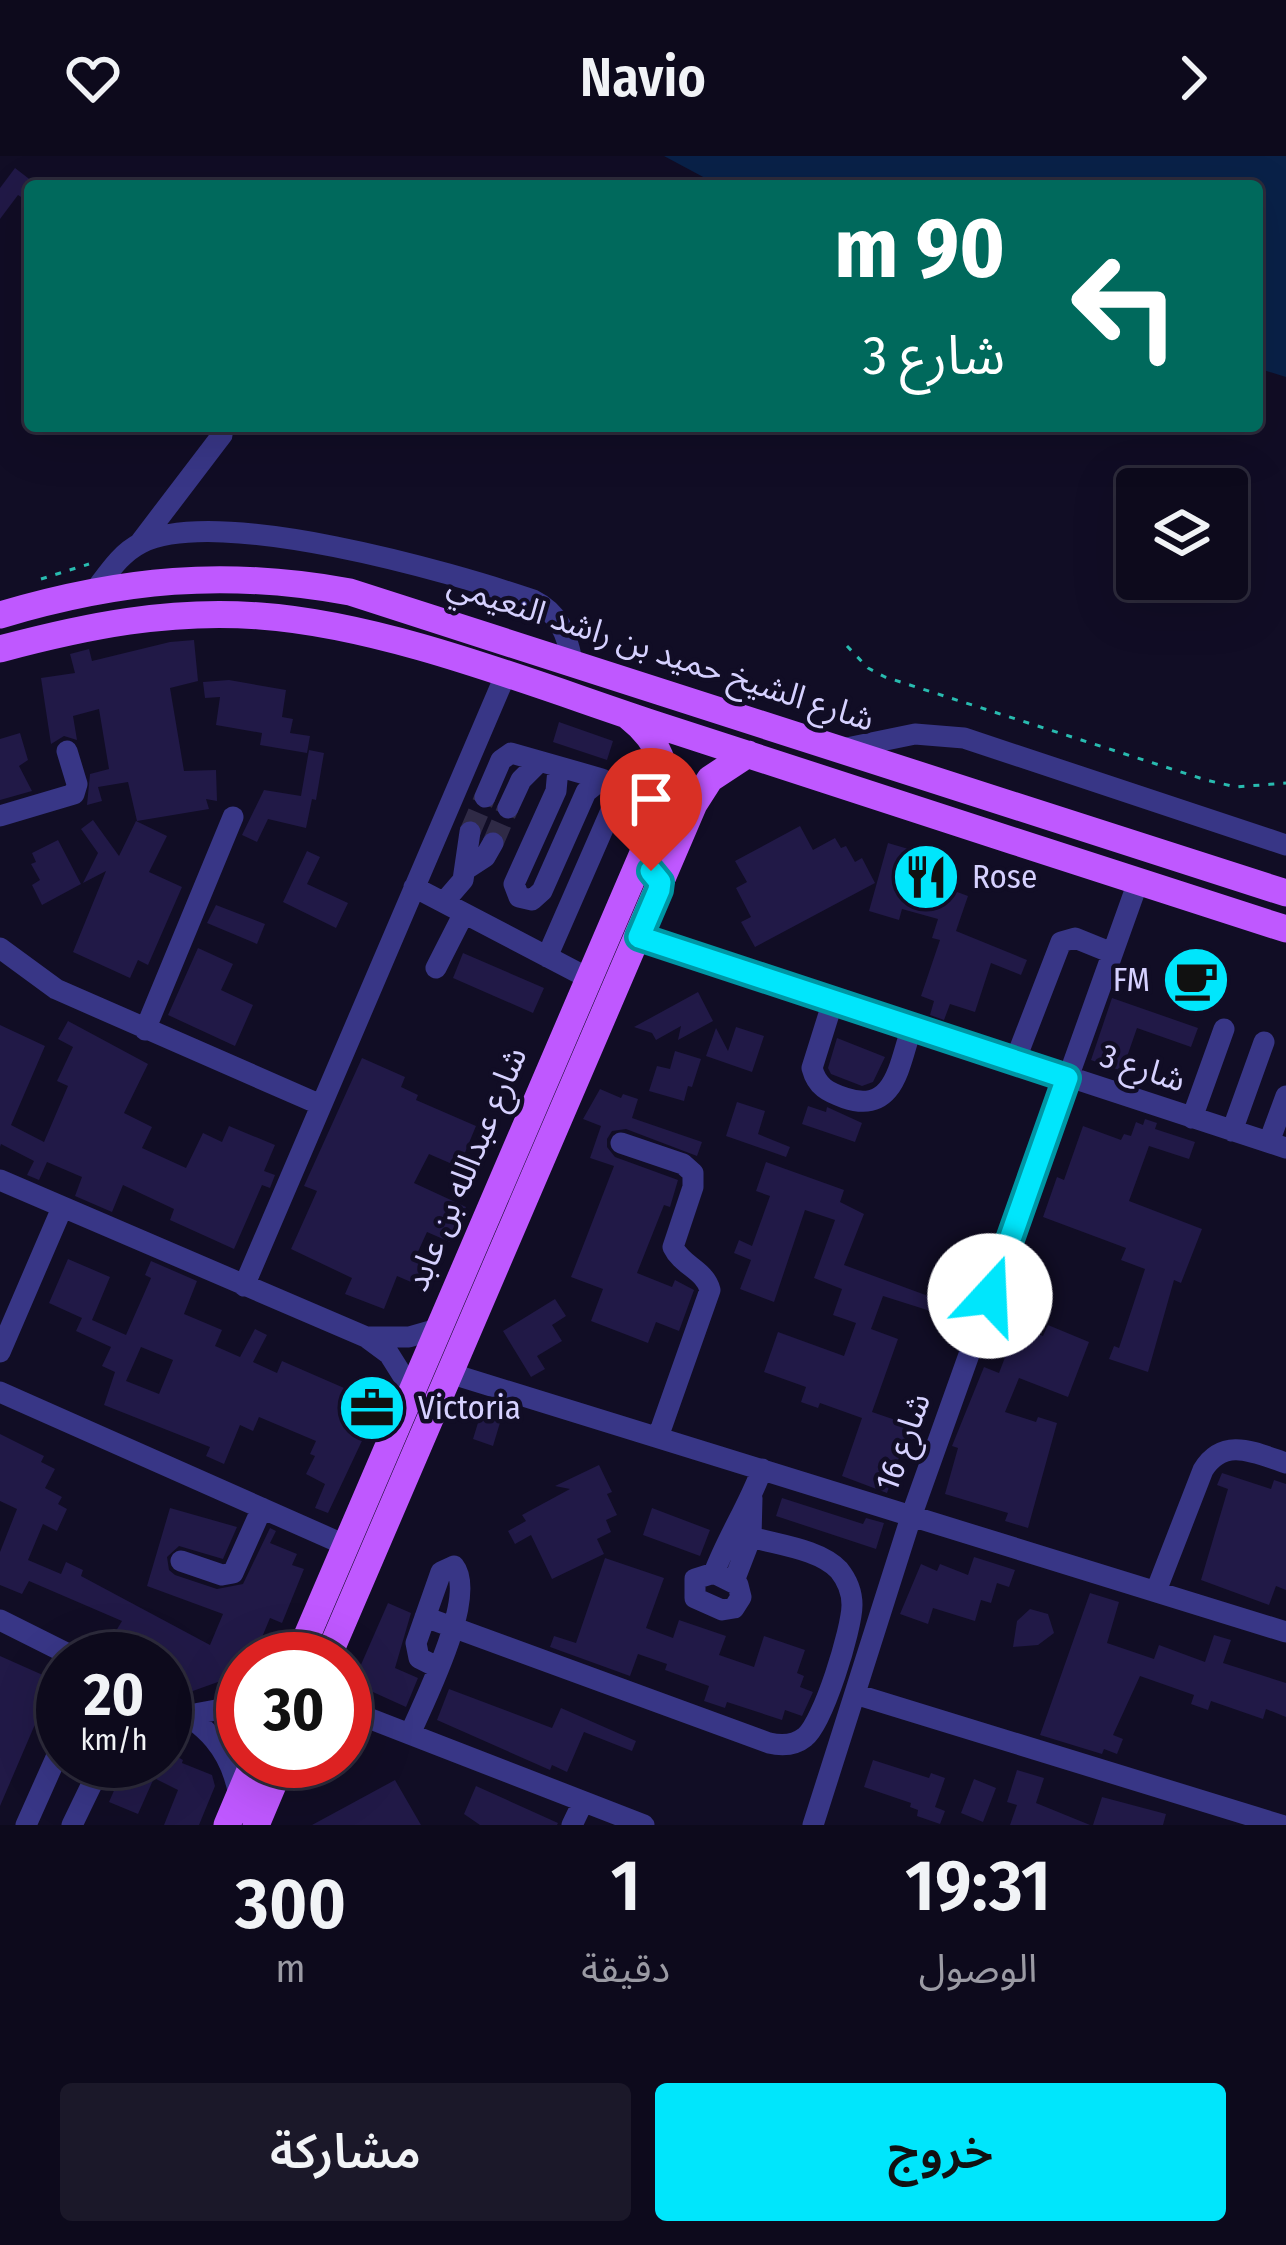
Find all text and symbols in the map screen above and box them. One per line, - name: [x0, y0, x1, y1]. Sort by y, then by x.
- icon: heart: [60, 45, 126, 111]
- icon: forward: [1160, 45, 1226, 111]
- text: Navio: [580, 46, 706, 110]
- text: 90 m: [834, 198, 1005, 299]
- icon: left: [1047, 228, 1203, 384]
- text: شارع 3: [863, 324, 1005, 388]
- map controls: [1116, 468, 1248, 600]
- button: layers: [1116, 468, 1248, 600]
- street label: شارع الشيخ حميد بن راشد النعيمي: [441, 564, 879, 744]
- pin: [600, 748, 702, 871]
- icon: arrive: [618, 766, 684, 832]
- restaurant icon: Rose: [891, 842, 961, 912]
- place label: Rose: [972, 857, 1037, 897]
- cafe icon: FM: [1161, 945, 1231, 1015]
- place label: FM: [1113, 960, 1150, 1000]
- street label: شارع 3: [1094, 1036, 1191, 1104]
- street label: شارع عبدالله بن عابد: [397, 1041, 539, 1299]
- position arrow: [927, 1233, 1053, 1359]
- office icon: Victoria: [337, 1373, 407, 1443]
- place label: Victoria: [418, 1388, 521, 1428]
- street label: شارع 16: [867, 1388, 943, 1498]
- speed limit sign: 30: [216, 1632, 372, 1788]
- text: 20: [84, 1659, 144, 1731]
- text: km/h: [81, 1722, 147, 1758]
- text: 1: [611, 1843, 641, 1929]
- text: 19:31: [905, 1843, 1051, 1929]
- text: 300: [235, 1861, 346, 1947]
- text: m: [276, 1946, 306, 1992]
- text: دقيقة: [581, 1946, 670, 1992]
- text: الوصول: [919, 1946, 1037, 1992]
- button: مشاركة: [60, 2083, 631, 2221]
- button: خروج: [655, 2083, 1226, 2221]

